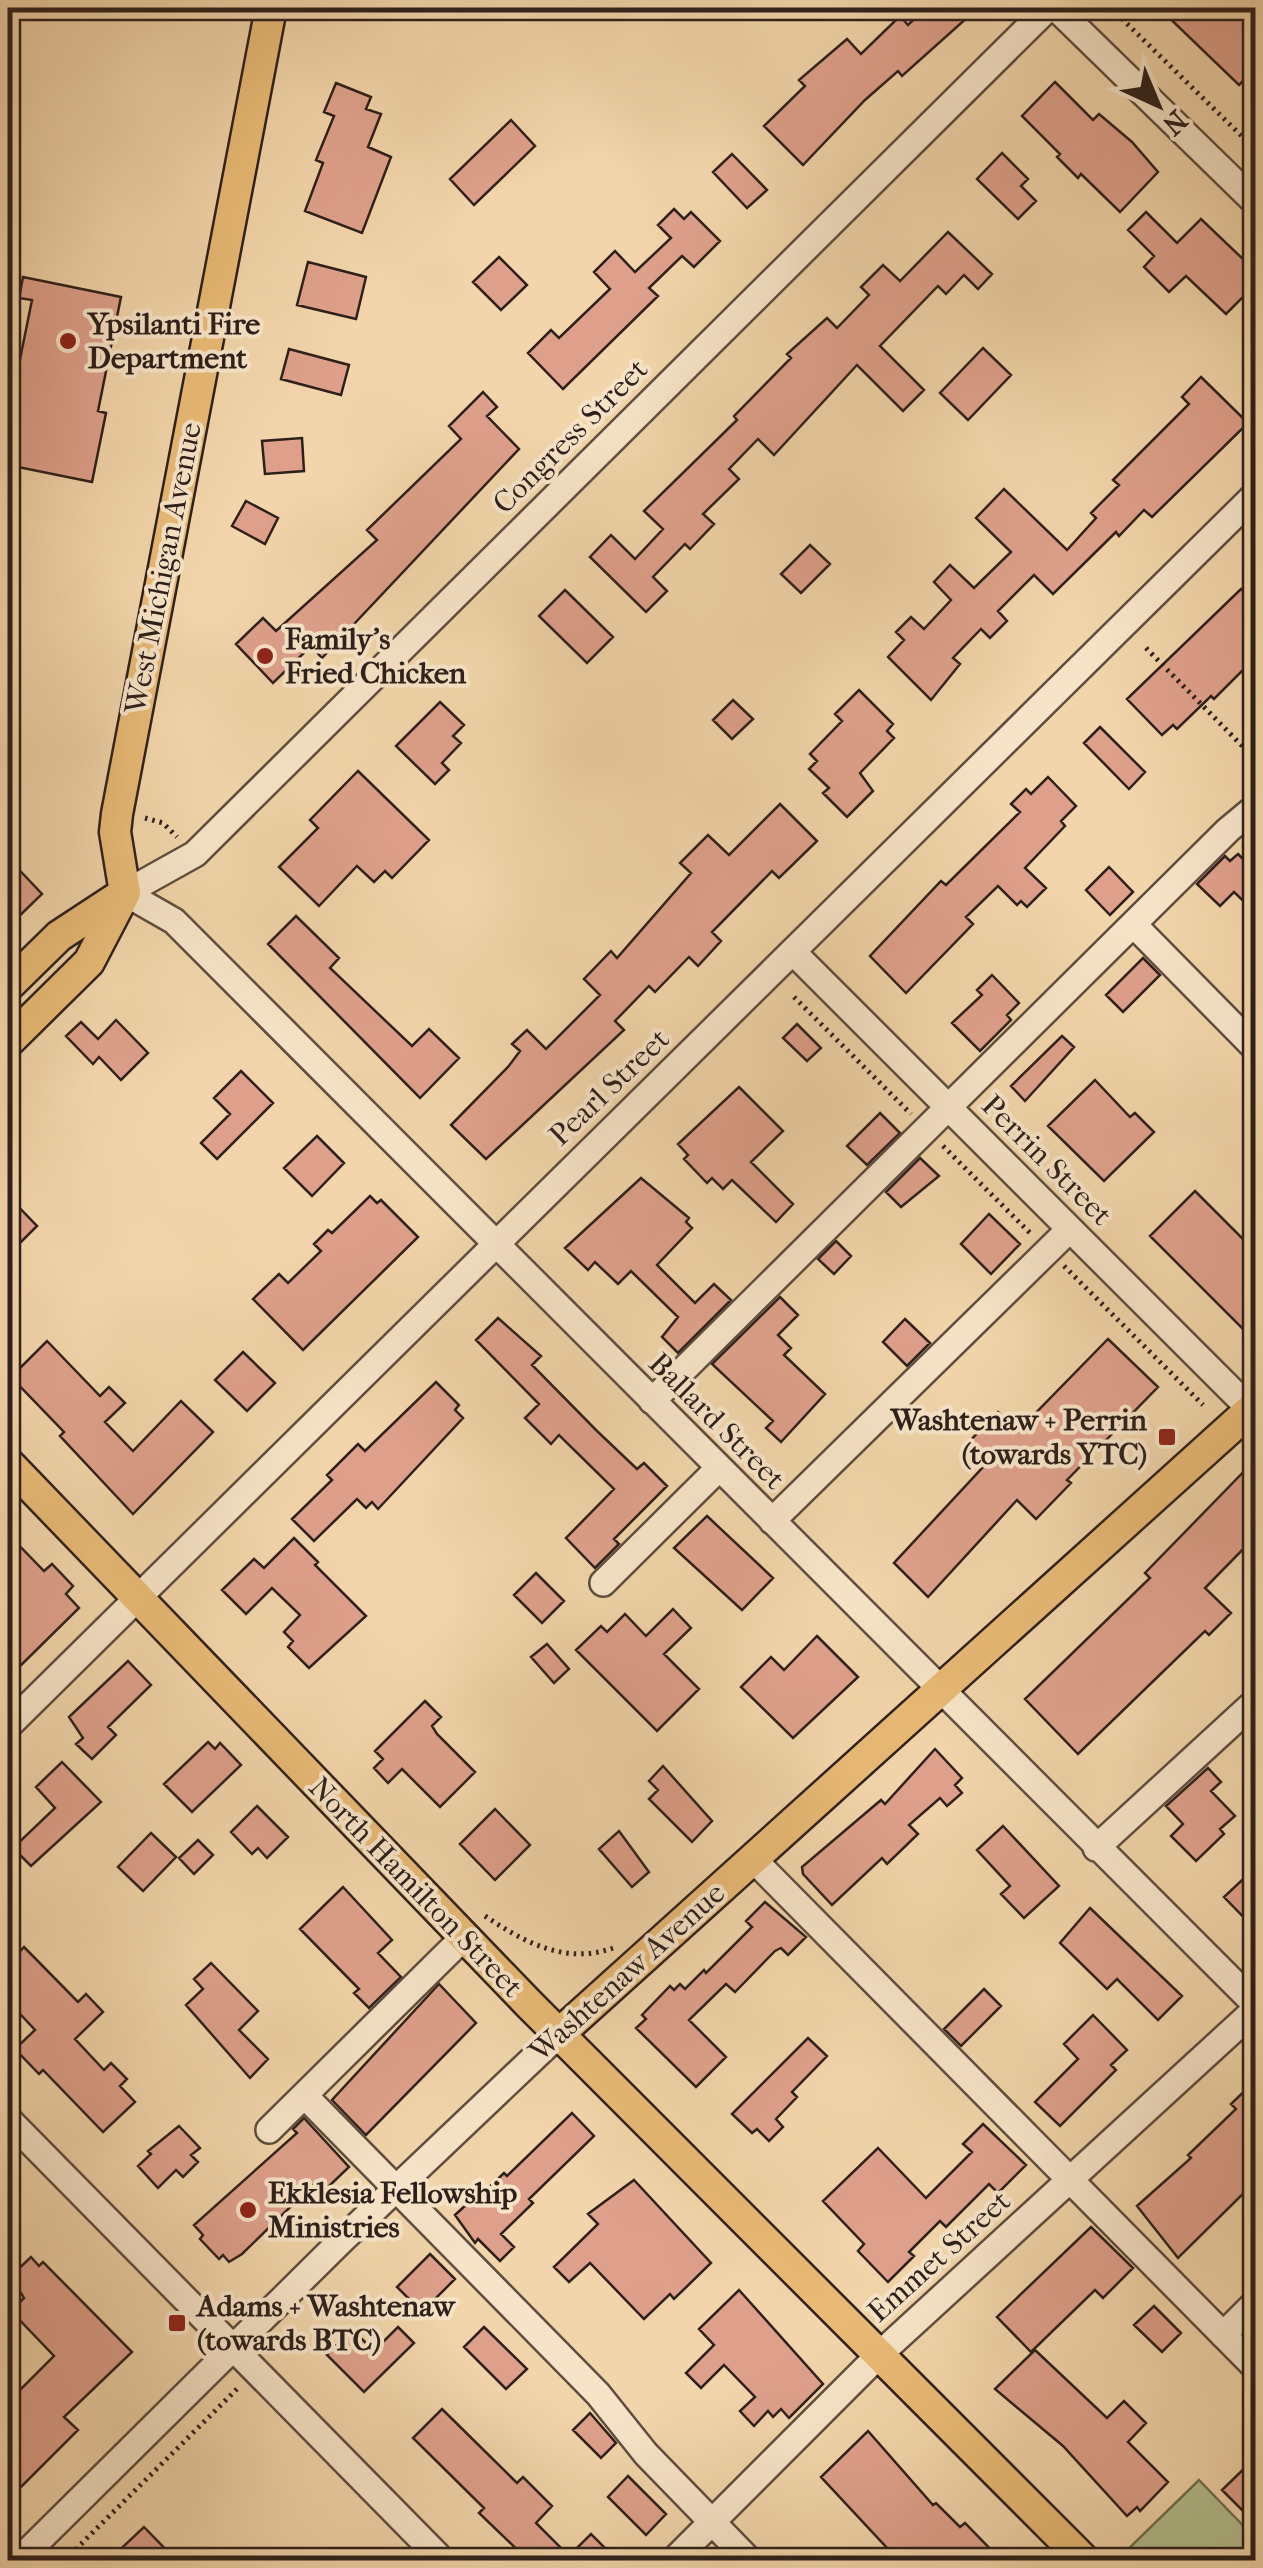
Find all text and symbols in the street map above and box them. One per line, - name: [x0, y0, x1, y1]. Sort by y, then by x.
- north arrow: [1108, 55, 1208, 155]
- text: N: [1155, 103, 1194, 142]
- place label: Ypsilanti Fire Department: [86, 307, 260, 376]
- marker: Ypsilanti Fire Department: [57, 330, 79, 352]
- street label: Congress Street: [486, 352, 655, 521]
- street label: West Michigan Avenue: [118, 419, 209, 718]
- place label: Family's Fried Chicken: [285, 622, 467, 691]
- marker: Family's Fried Chicken: [254, 645, 276, 667]
- street label: Pearl Street: [542, 1022, 677, 1153]
- street label: Perrin Street: [974, 1088, 1119, 1233]
- street label: Ballard Street: [641, 1346, 792, 1497]
- place label: Washtenaw + Perrin (towards YTC): [889, 1403, 1148, 1472]
- marker: Washtenaw + Perrin (towards YTC): [1156, 1426, 1178, 1448]
- street label: North Hamilton Street: [301, 1770, 530, 2005]
- street label: Washtenaw Avenue: [522, 1875, 732, 2070]
- place label: Ekklesia Fellowship Ministries: [268, 2176, 517, 2245]
- street label: Emmet Street: [861, 2183, 1018, 2329]
- marker: Ekklesia Fellowship Ministries: [237, 2199, 259, 2221]
- place label: Adams + Washtenaw (towards BTC): [195, 2289, 457, 2358]
- marker: Adams + Washtenaw (towards BTC): [166, 2312, 188, 2334]

